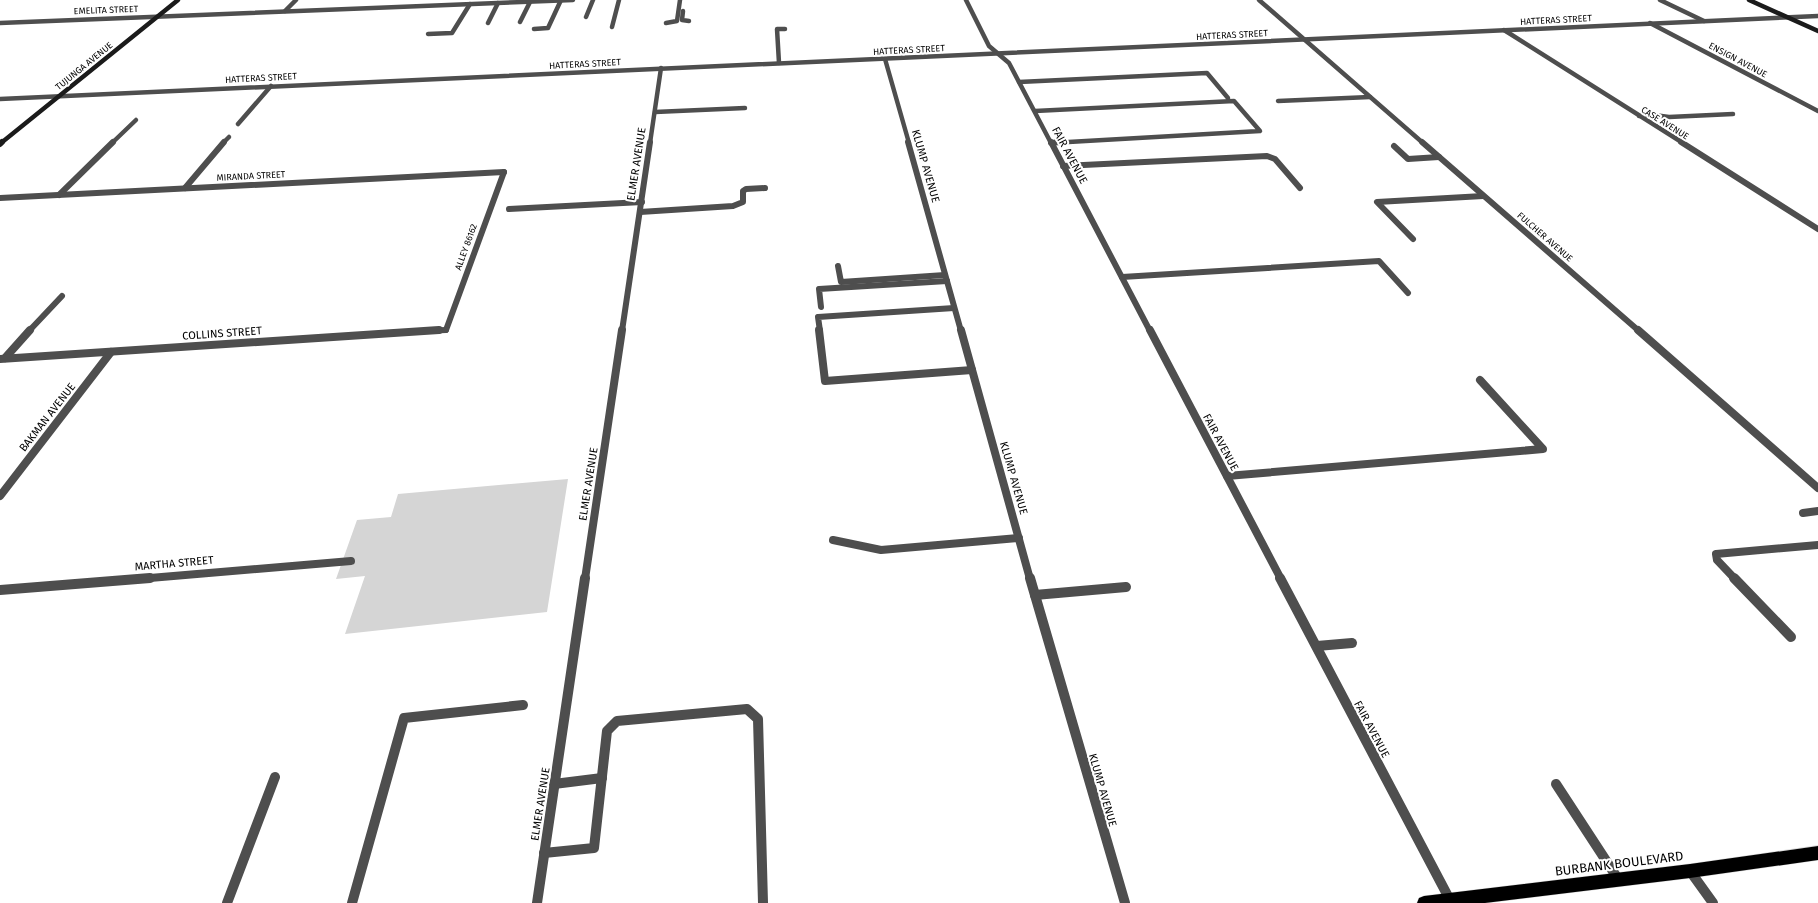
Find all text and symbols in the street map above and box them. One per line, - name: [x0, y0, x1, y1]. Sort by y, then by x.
- street label: EMELITA STREET: [74, 4, 139, 16]
- street label: HATTERAS STREET: [1520, 13, 1593, 27]
- street label: HATTERAS STREET: [1196, 28, 1269, 42]
- street label: TUJUNGA AVENUE: [53, 40, 115, 92]
- street label: ENSIGN AVENUE: [1707, 40, 1769, 80]
- street label: HATTERAS STREET: [873, 43, 946, 57]
- street label: HATTERAS STREET: [549, 57, 622, 71]
- street label: HATTERAS STREET: [225, 71, 298, 85]
- street label: CASE AVENUE: [1639, 104, 1691, 142]
- street label: FAIR AVENUE: [1049, 124, 1090, 186]
- street label: ELMER AVENUE: [624, 126, 649, 202]
- street label: KLUMP AVENUE: [909, 128, 942, 204]
- street label: MIRANDA STREET: [216, 169, 286, 183]
- street label: FULCHER AVENUE: [1515, 210, 1575, 264]
- street label: ALLEY 86162: [453, 222, 479, 272]
- street label: COLLINS STREET: [182, 324, 263, 343]
- street label: BAKMAN AVENUE: [17, 380, 78, 454]
- street label: FAIR AVENUE: [1200, 411, 1241, 473]
- street label: KLUMP AVENUE: [997, 440, 1030, 516]
- street label: ELMER AVENUE: [576, 446, 601, 522]
- street label: MARTHA STREET: [134, 554, 214, 573]
- street label: FAIR AVENUE: [1351, 698, 1392, 760]
- street label: KLUMP AVENUE: [1086, 752, 1119, 828]
- street label: ELMER AVENUE: [528, 766, 553, 842]
- street label: BURBANK BOULEVARD: [1554, 848, 1684, 879]

